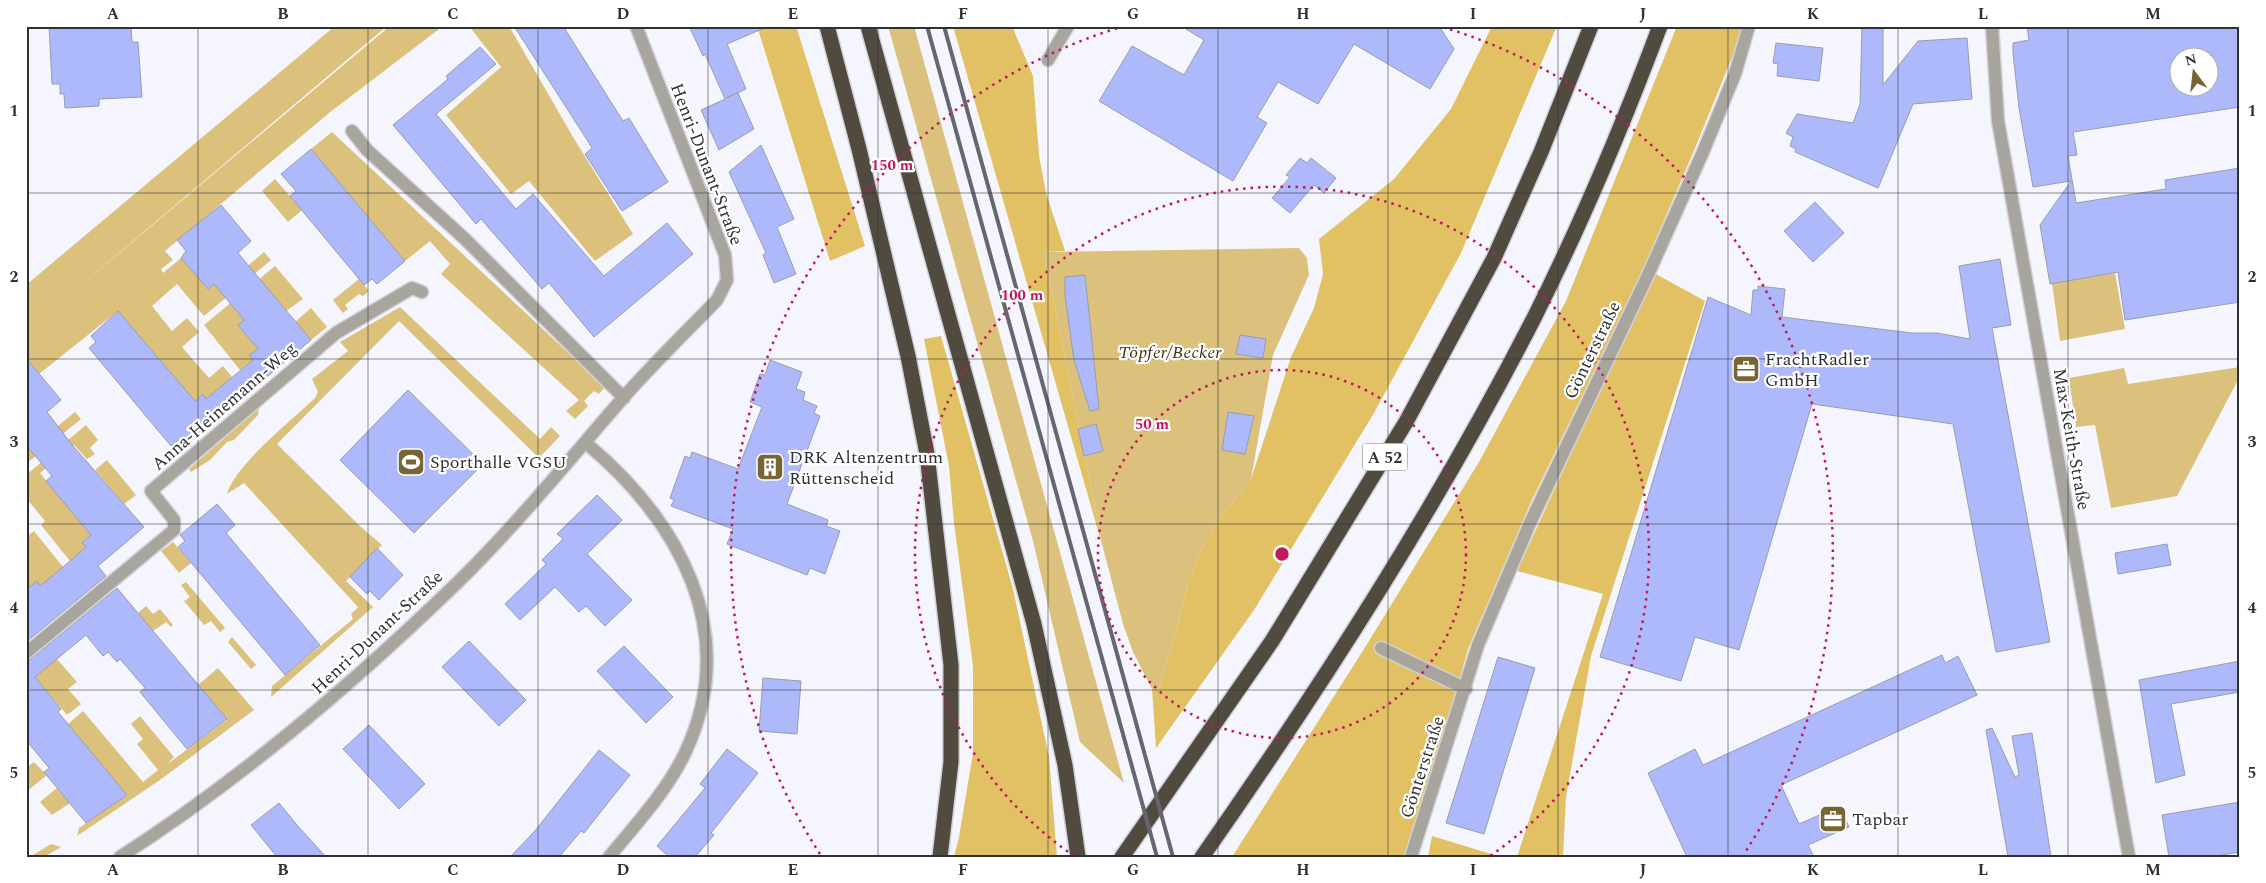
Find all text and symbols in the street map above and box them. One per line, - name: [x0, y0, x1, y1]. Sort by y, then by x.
- text: A: [107, 2, 120, 26]
- text: B: [277, 2, 289, 26]
- text: C: [447, 2, 459, 26]
- text: D: [617, 2, 630, 26]
- text: E: [788, 2, 798, 26]
- text: F: [958, 2, 968, 26]
- text: G: [1127, 2, 1139, 26]
- text: H: [1296, 2, 1310, 26]
- text: I: [1470, 2, 1476, 26]
- text: J: [1640, 2, 1647, 26]
- text: K: [1807, 2, 1820, 26]
- text: L: [1978, 2, 1988, 26]
- text: M: [2145, 2, 2161, 26]
- north arrow: [2168, 48, 2218, 98]
- text: N: [2183, 48, 2199, 72]
- street label: Henri-Dunant-Straße: [663, 79, 750, 249]
- text: 1: [10, 99, 18, 123]
- text: 1: [2248, 99, 2256, 123]
- text: 150 m: [871, 154, 914, 177]
- text: 2: [10, 265, 19, 289]
- text: 2: [2248, 265, 2257, 289]
- text: 100 m: [1001, 284, 1044, 307]
- street label: Gönterstraße: [1557, 297, 1628, 404]
- street label: Anna-Heinemann-Weg: [146, 335, 303, 477]
- park label: Töpfer/Becker: [1118, 339, 1222, 366]
- place label: FrachtRadler GmbH: [1765, 346, 1869, 394]
- office icon: FrachtRadler GmbH: [1731, 354, 1761, 384]
- street label: Max-Keith-Straße: [2046, 366, 2097, 512]
- text: 50 m: [1135, 413, 1170, 436]
- text: 3: [10, 430, 19, 454]
- text: 3: [2248, 430, 2257, 454]
- place label: DRK Altenzentrum Rüttenscheid: [789, 444, 943, 492]
- road number: A 52: [1362, 444, 1408, 471]
- sports icon: Sporthalle VGSU: [396, 447, 426, 477]
- place label: Sporthalle VGSU: [430, 449, 567, 476]
- building icon: DRK Altenzentrum Rüttenscheid: [755, 452, 785, 482]
- centre of rings: [1273, 545, 1291, 563]
- street label: Henri-Dunant-Straße: [305, 564, 449, 701]
- text: 4: [10, 596, 19, 620]
- text: 4: [2248, 596, 2257, 620]
- street label: Gönterstraße: [1393, 713, 1452, 822]
- text: 5: [10, 761, 18, 785]
- text: 5: [2248, 761, 2256, 785]
- office icon: Tapbar: [1818, 804, 1848, 834]
- place label: Tapbar: [1852, 806, 1908, 833]
- text: A: [107, 858, 120, 882]
- text: B: [277, 858, 289, 882]
- text: C: [447, 858, 459, 882]
- text: D: [617, 858, 630, 882]
- text: E: [788, 858, 798, 882]
- text: F: [958, 858, 968, 882]
- text: G: [1127, 858, 1139, 882]
- text: H: [1296, 858, 1310, 882]
- text: I: [1470, 858, 1476, 882]
- text: J: [1640, 858, 1647, 882]
- text: K: [1807, 858, 1820, 882]
- text: L: [1978, 858, 1988, 882]
- text: M: [2145, 858, 2161, 882]

